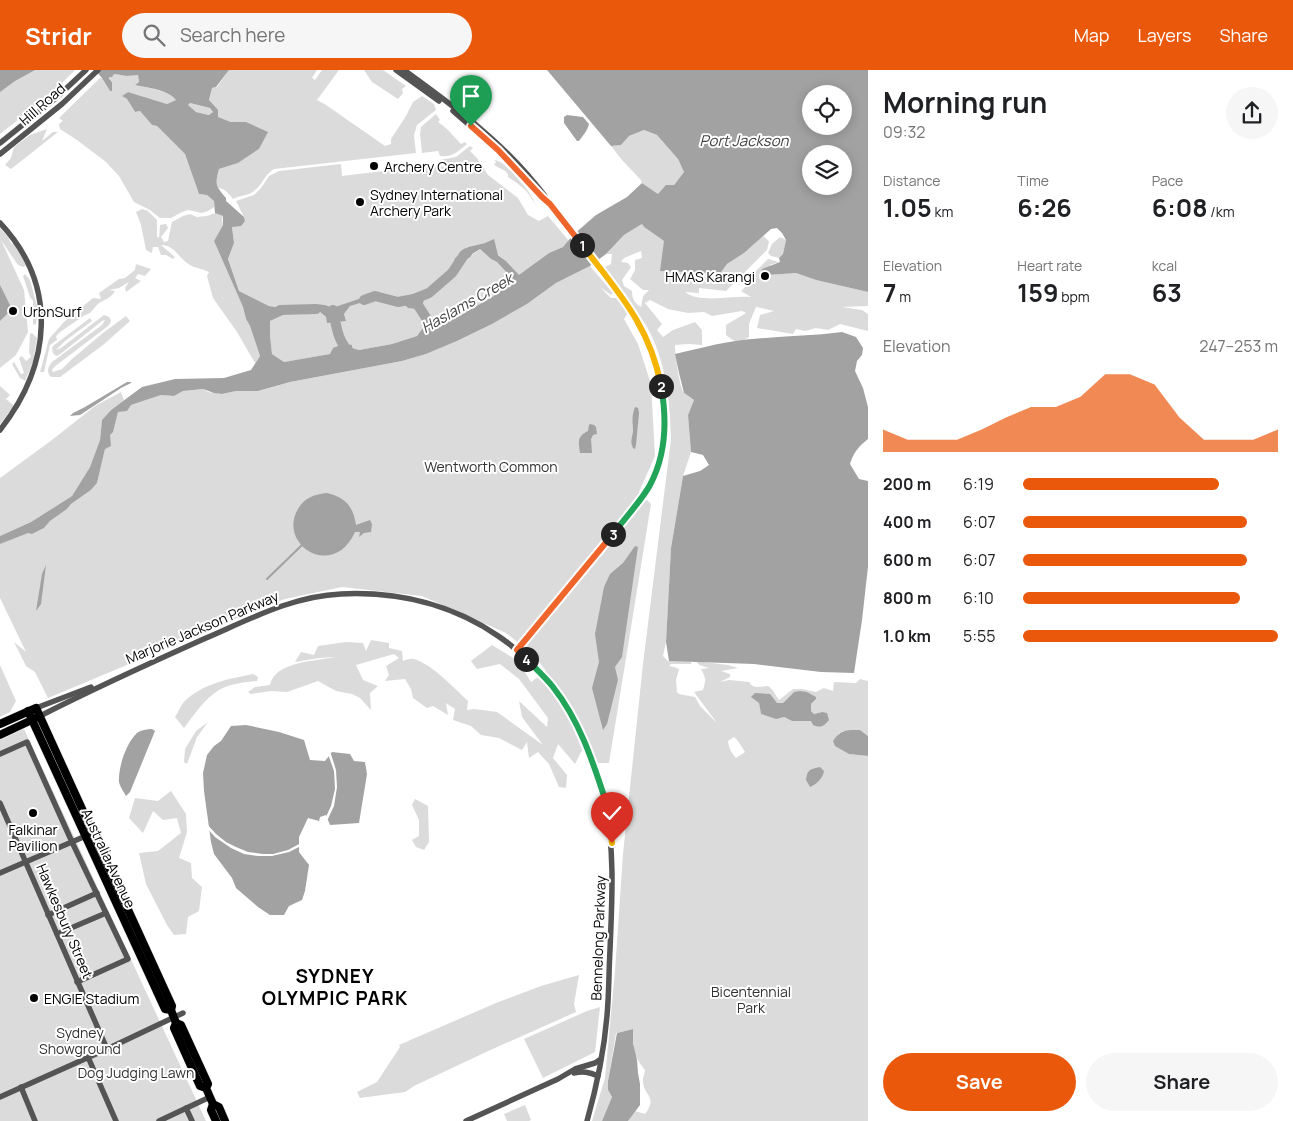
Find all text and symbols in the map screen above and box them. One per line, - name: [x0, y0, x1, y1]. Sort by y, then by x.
- search box: [122, 13, 472, 58]
- text: Stridr: [25, 19, 92, 52]
- icon: search: [140, 21, 168, 49]
- text: Search here: [180, 22, 285, 48]
- text: Map: [1074, 23, 1109, 47]
- text: Layers: [1137, 23, 1191, 47]
- text: Share: [1219, 23, 1268, 47]
- pin: [450, 75, 492, 126]
- street label: Hill Road: [15, 79, 69, 129]
- icon: arrive: [457, 82, 485, 110]
- text: Morning run: [883, 83, 1047, 121]
- map controls: [802, 85, 852, 195]
- button: locate: [802, 85, 852, 135]
- button: share: [1226, 87, 1278, 139]
- text: 09:32: [883, 121, 925, 143]
- water label: Port Jackson: [700, 130, 789, 151]
- button: layers: [802, 145, 852, 195]
- place label: Archery Centre: [384, 157, 482, 176]
- marker: Archery Centre: [368, 160, 380, 172]
- text: Distance: [883, 171, 940, 190]
- text: Time: [1017, 171, 1049, 190]
- text: Pace: [1152, 171, 1183, 190]
- place label: Sydney International Archery Park: [370, 185, 503, 220]
- text: 1.05: [883, 190, 932, 225]
- text: 6:26: [1017, 190, 1072, 225]
- text: 6:08: [1152, 190, 1208, 225]
- marker: Sydney International Archery Park: [354, 196, 366, 208]
- text: km: [932, 202, 953, 221]
- text: /km: [1208, 202, 1235, 221]
- pin: 1: [570, 232, 594, 258]
- text: 1: [579, 236, 586, 255]
- text: Elevation: [883, 256, 942, 275]
- text: Heart rate: [1017, 256, 1082, 275]
- text: kcal: [1152, 256, 1177, 275]
- water label: Haslams Creek: [417, 267, 519, 338]
- place label: HMAS Karangi: [665, 267, 755, 286]
- marker: HMAS Karangi: [759, 270, 771, 282]
- text: 7: [883, 275, 896, 310]
- text: 159: [1017, 275, 1058, 310]
- text: 63: [1152, 275, 1182, 310]
- text: m: [896, 287, 911, 306]
- text: bpm: [1058, 287, 1090, 306]
- place label: UrbnSurf: [23, 302, 81, 321]
- marker: UrbnSurf: [7, 305, 19, 317]
- text: Elevation: [883, 335, 951, 357]
- text: 247–253 m: [1199, 335, 1278, 357]
- pin: 2: [648, 374, 674, 398]
- text: 2: [657, 377, 666, 396]
- park label: Wentworth Common: [424, 457, 558, 476]
- text: 200 m: [883, 473, 931, 495]
- text: 6:19: [963, 473, 994, 495]
- text: 400 m: [883, 511, 931, 533]
- text: 6:07: [963, 511, 996, 533]
- pin: 3: [600, 522, 626, 546]
- text: 3: [609, 525, 618, 544]
- text: 600 m: [883, 549, 932, 571]
- text: 6:07: [963, 549, 996, 571]
- street label: Marjorie Jackson Parkway: [123, 586, 282, 668]
- text: 800 m: [883, 587, 931, 609]
- text: 6:10: [963, 587, 994, 609]
- text: 1.0 km: [883, 625, 931, 647]
- text: 5:55: [963, 625, 996, 647]
- pin: 4: [514, 646, 538, 672]
- text: 4: [522, 650, 531, 669]
- pin: [591, 792, 633, 843]
- icon: check: [598, 799, 626, 827]
- street label: Australia Avenue: [78, 805, 140, 911]
- marker: Falkinar Pavilion: [27, 807, 39, 819]
- place label: Falkinar Pavilion: [8, 820, 58, 855]
- street label: Hawkesbury Street: [32, 861, 98, 982]
- street label: Bennelong Parkway: [586, 874, 610, 1001]
- district label: SYDNEY OLYMPIC PARK: [262, 963, 408, 1011]
- park label: Bicentennial Park: [711, 982, 791, 1017]
- place label: ENGIE Stadium: [44, 989, 139, 1008]
- marker: ENGIE Stadium: [28, 992, 40, 1004]
- park label: Sydney Showground: [39, 1023, 121, 1058]
- button: Save: [883, 1053, 1076, 1111]
- button: Share: [1086, 1053, 1278, 1111]
- park label: Dog Judging Lawn: [78, 1063, 194, 1082]

